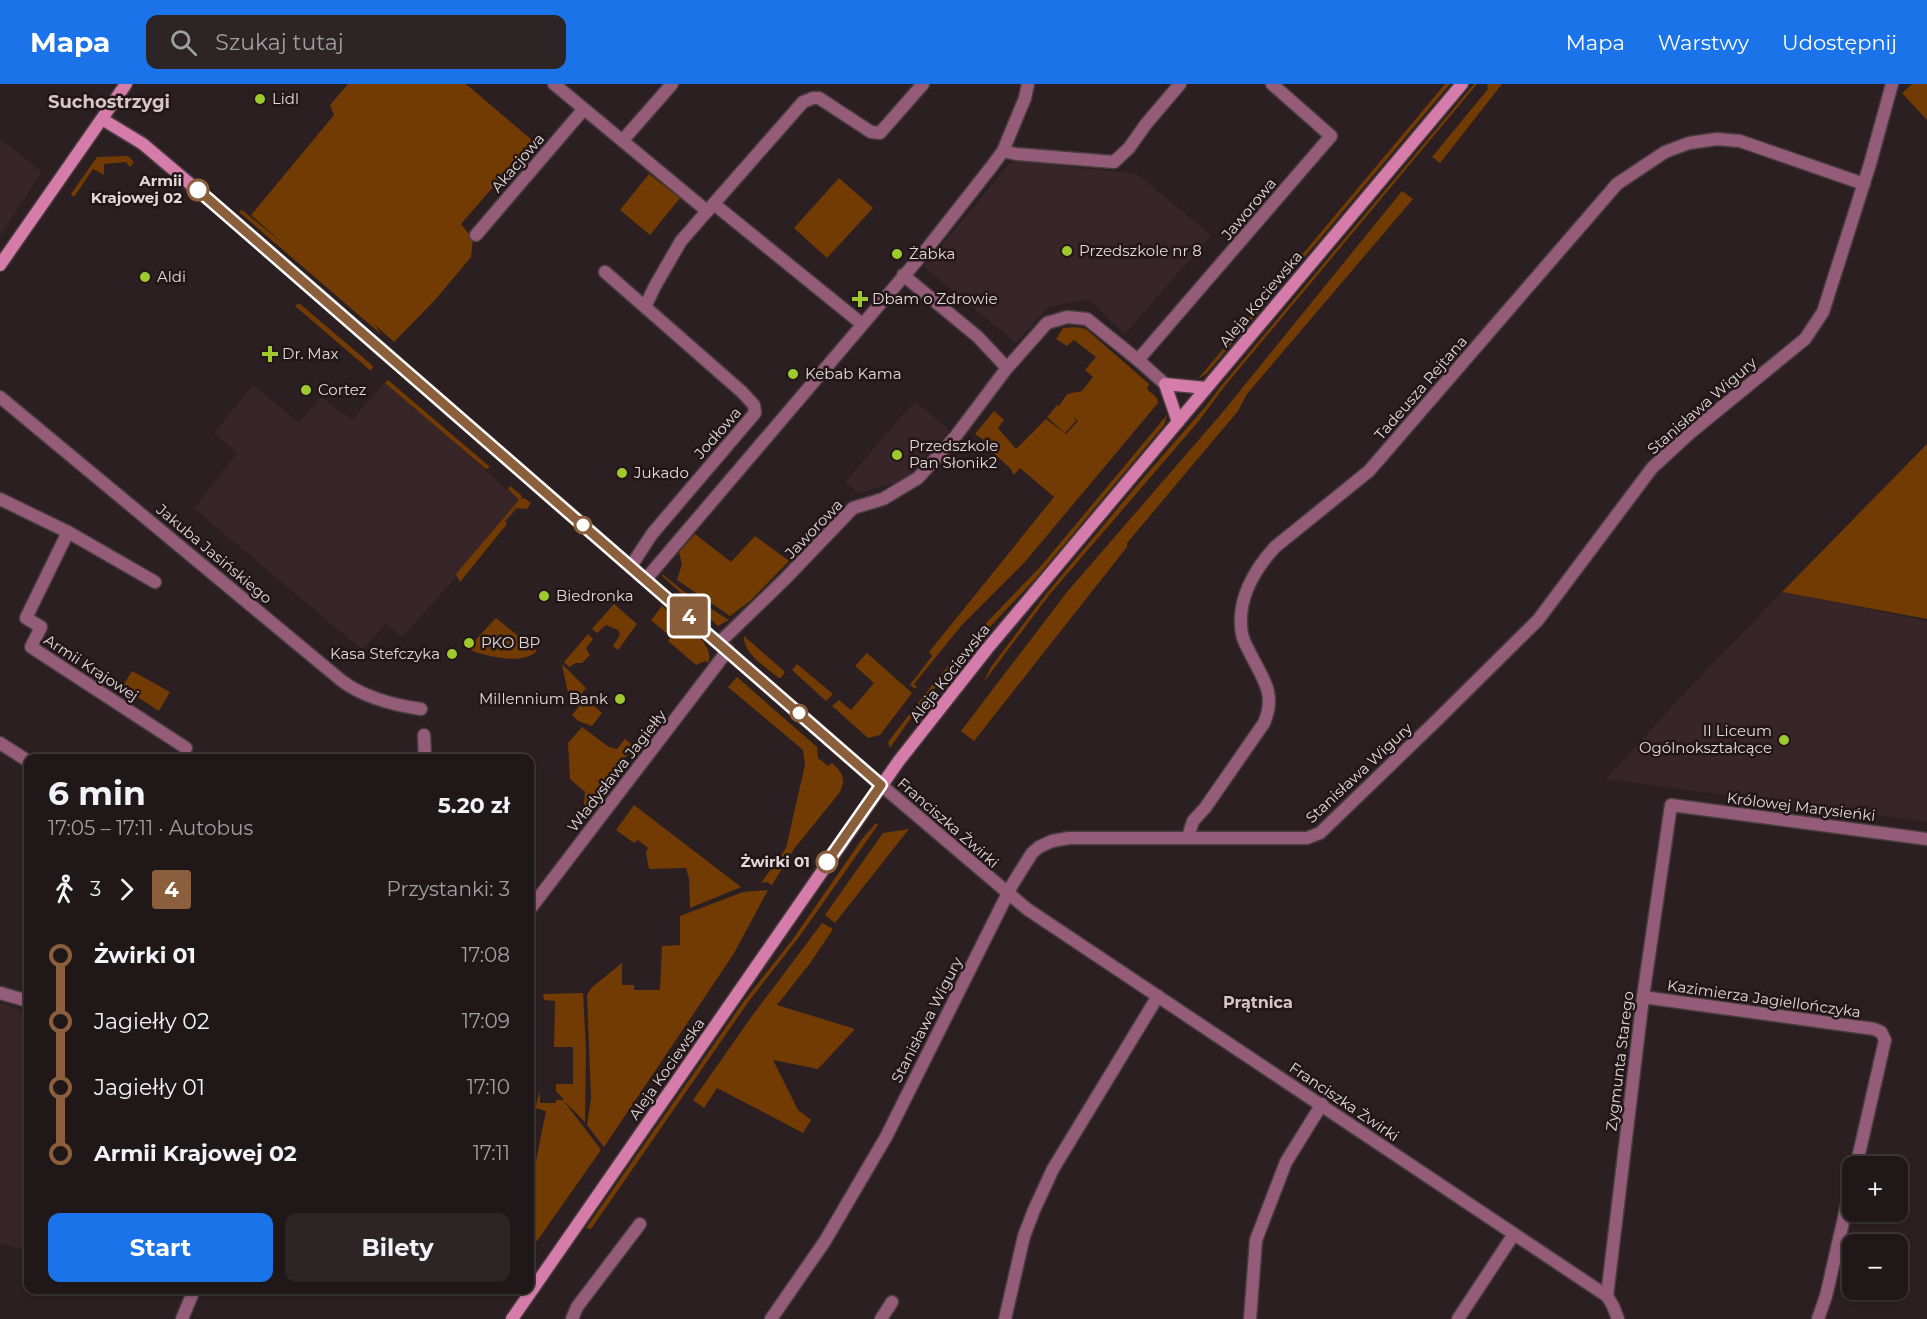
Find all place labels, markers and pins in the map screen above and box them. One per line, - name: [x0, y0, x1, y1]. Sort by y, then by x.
- place label: Lidl: [272, 89, 299, 108]
- marker: Lidl: [253, 92, 267, 106]
- place label: Armii Krajowej 02: [91, 171, 182, 207]
- marker: Armii Krajowej 02: [187, 179, 209, 201]
- place label: Przedszkole nr 8: [1079, 241, 1202, 260]
- place label: Żabka: [909, 244, 955, 263]
- marker: Przedszkole nr 8: [1060, 244, 1074, 258]
- marker: Żabka: [890, 247, 904, 261]
- place label: Aldi: [157, 267, 186, 286]
- marker: Aldi: [138, 270, 152, 284]
- place label: Dbam o Zdrowie: [872, 289, 998, 308]
- marker: Dbam o Zdrowie: [853, 292, 867, 306]
- place label: Dr. Max: [282, 344, 339, 363]
- marker: Dr. Max: [263, 347, 277, 361]
- place label: Kebab Kama: [805, 364, 902, 383]
- marker: Kebab Kama: [786, 367, 800, 381]
- place label: Cortez: [318, 380, 367, 399]
- marker: Cortez: [299, 383, 313, 397]
- place label: Przedszkole Pan Słonik2: [909, 436, 998, 472]
- marker: Przedszkole Pan Słonik2: [890, 448, 904, 462]
- place label: Jukado: [633, 463, 689, 482]
- marker: Jukado: [615, 466, 629, 480]
- unlabelled marker: [574, 516, 592, 534]
- place label: Biedronka: [556, 586, 634, 605]
- marker: Biedronka: [537, 589, 551, 603]
- place label: PKO BP: [481, 633, 540, 652]
- marker: PKO BP: [462, 636, 476, 650]
- place label: Kasa Stefczyka: [330, 644, 440, 663]
- marker: Kasa Stefczyka: [445, 647, 459, 661]
- place label: Millennium Bank: [479, 689, 608, 708]
- marker: Millennium Bank: [613, 692, 627, 706]
- unlabelled marker: [790, 704, 808, 722]
- place label: II Liceum Ogólnokształcące: [1639, 721, 1772, 757]
- marker: II Liceum Ogólnokształcące: [1777, 733, 1791, 747]
- marker: Żwirki 01: [816, 851, 838, 873]
- place label: Żwirki 01: [740, 852, 810, 871]

